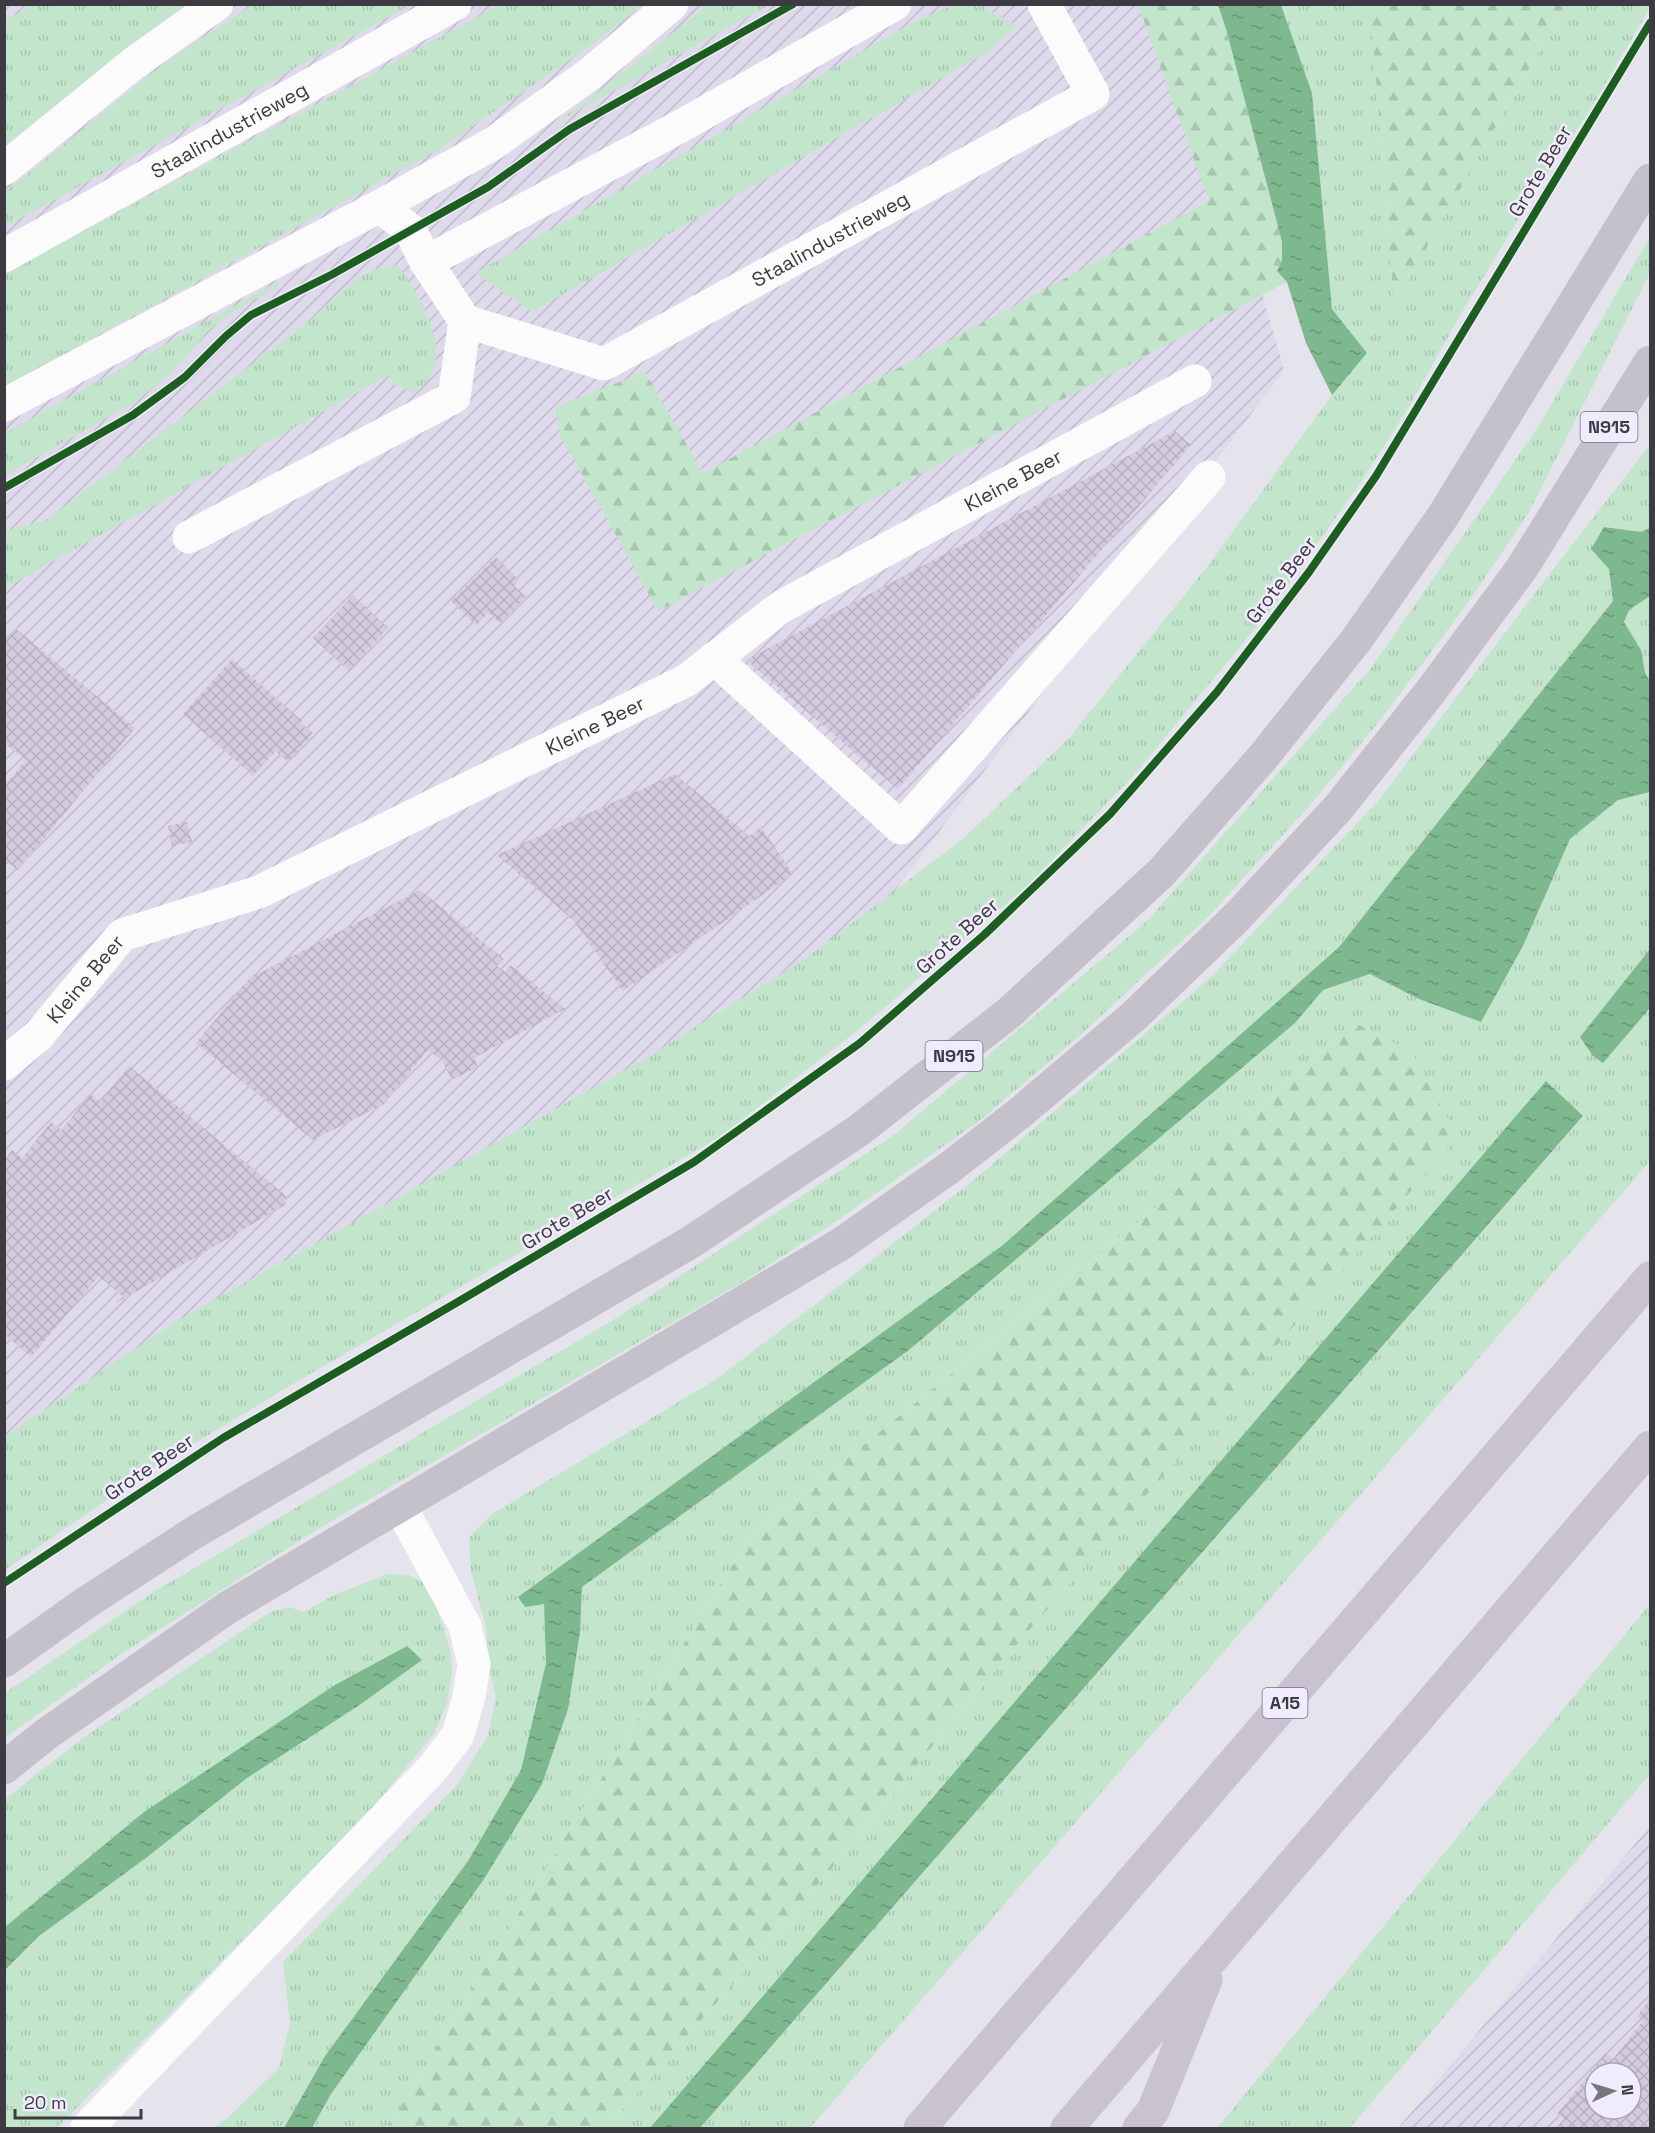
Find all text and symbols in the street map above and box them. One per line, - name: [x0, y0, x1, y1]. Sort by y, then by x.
- street label: Staalindustrieweg: [146, 76, 312, 184]
- street label: Grote Beer: [1502, 120, 1578, 222]
- street label: Staalindustrieweg: [747, 185, 914, 293]
- road number: N915: [1580, 412, 1638, 442]
- street label: Kleine Beer: [960, 443, 1066, 518]
- street label: Grote Beer: [1240, 531, 1322, 629]
- street label: Kleine Beer: [541, 690, 649, 761]
- street label: Grote Beer: [910, 892, 1004, 980]
- street label: Kleine Beer: [41, 929, 130, 1029]
- road number: N915: [926, 1041, 982, 1071]
- street label: Grote Beer: [516, 1180, 618, 1256]
- street label: Grote Beer: [99, 1428, 199, 1506]
- road number: A15: [1262, 1688, 1308, 1718]
- north arrow: [1583, 2061, 1643, 2121]
- scale bar: [15, 2082, 141, 2120]
- text: N: [1617, 2084, 1638, 2096]
- text: 20 m: [24, 2091, 67, 2114]

